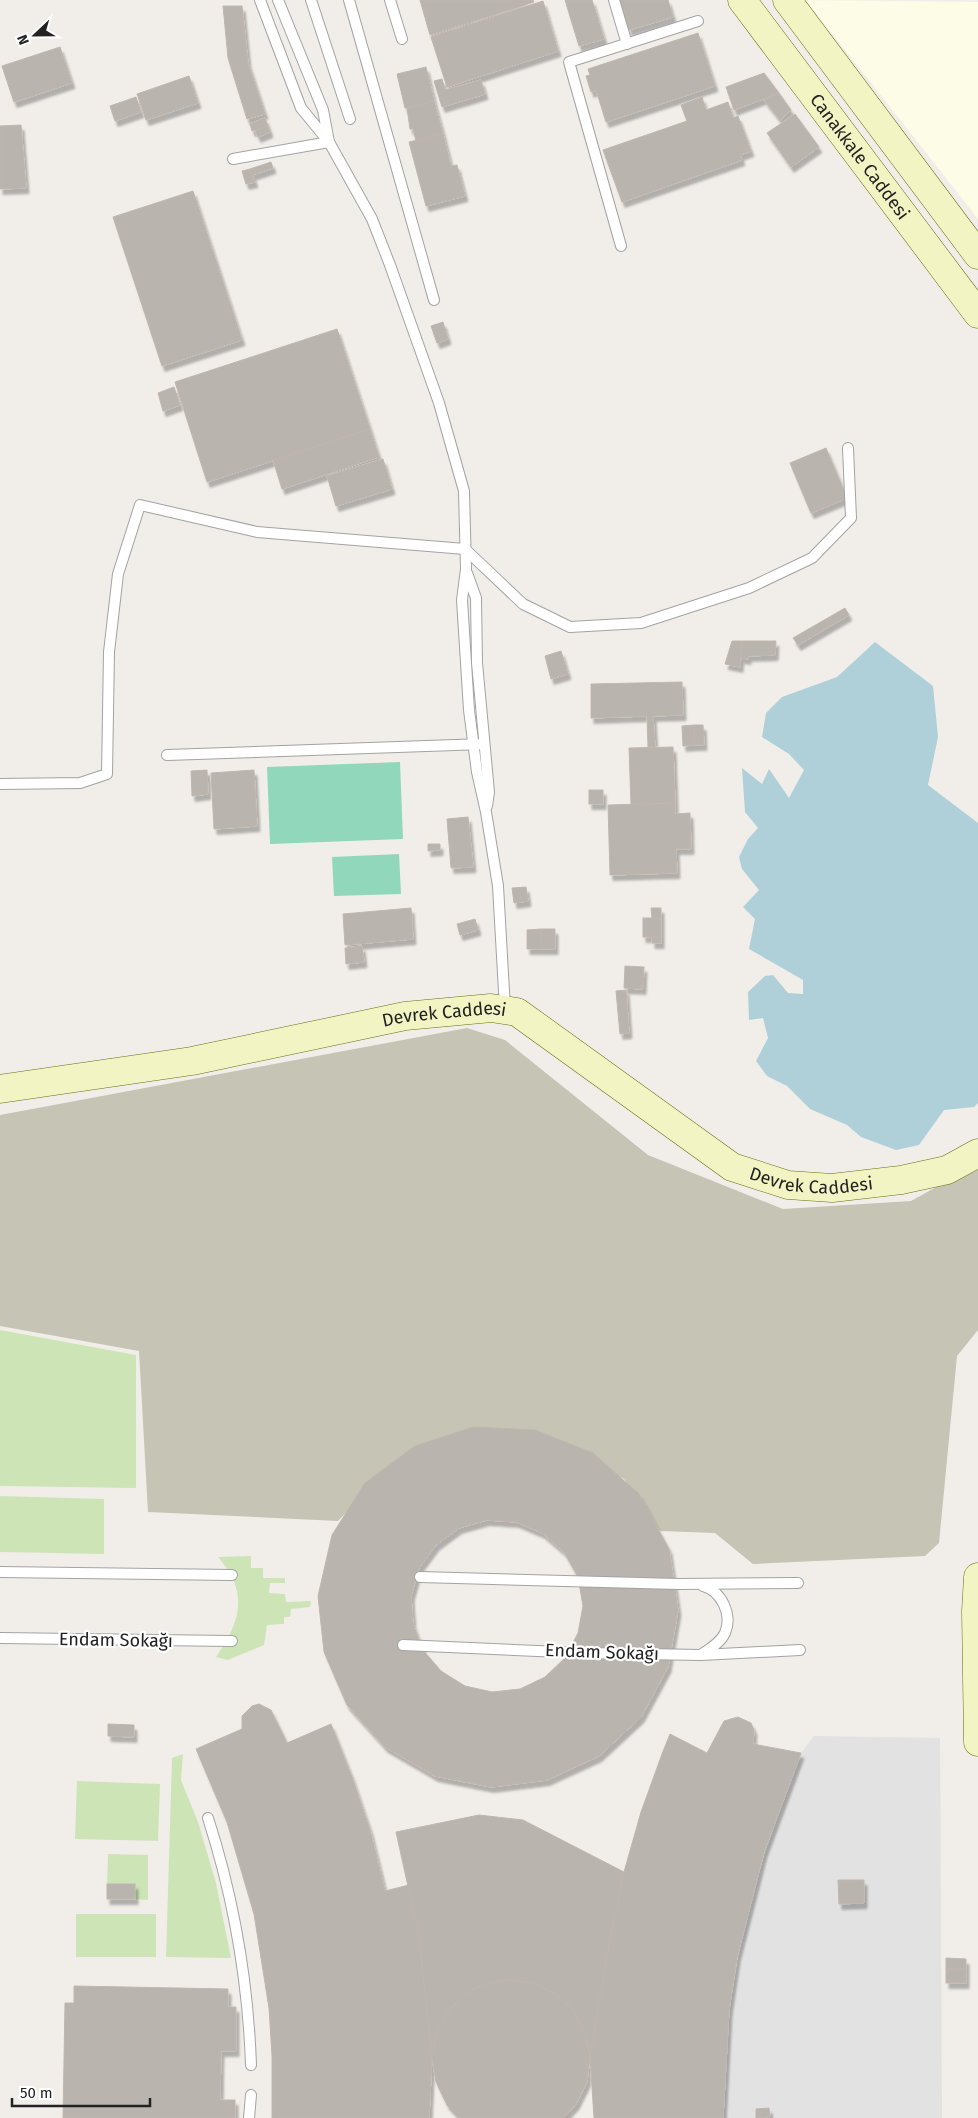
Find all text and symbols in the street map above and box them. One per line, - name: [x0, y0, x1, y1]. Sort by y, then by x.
- north arrow: [10, 10, 60, 60]
- text: N: [14, 32, 33, 47]
- street label: Canakkale Caddesi: [805, 89, 914, 224]
- street label: Devrek Caddesi: [380, 997, 508, 1032]
- street label: Devrek Caddesi: [747, 1162, 874, 1199]
- street label: Endam Sokağı: [59, 1628, 173, 1652]
- street label: Endam Sokağı: [545, 1639, 659, 1665]
- scale bar: [12, 2076, 150, 2108]
- text: 50 m: [20, 2084, 53, 2102]

